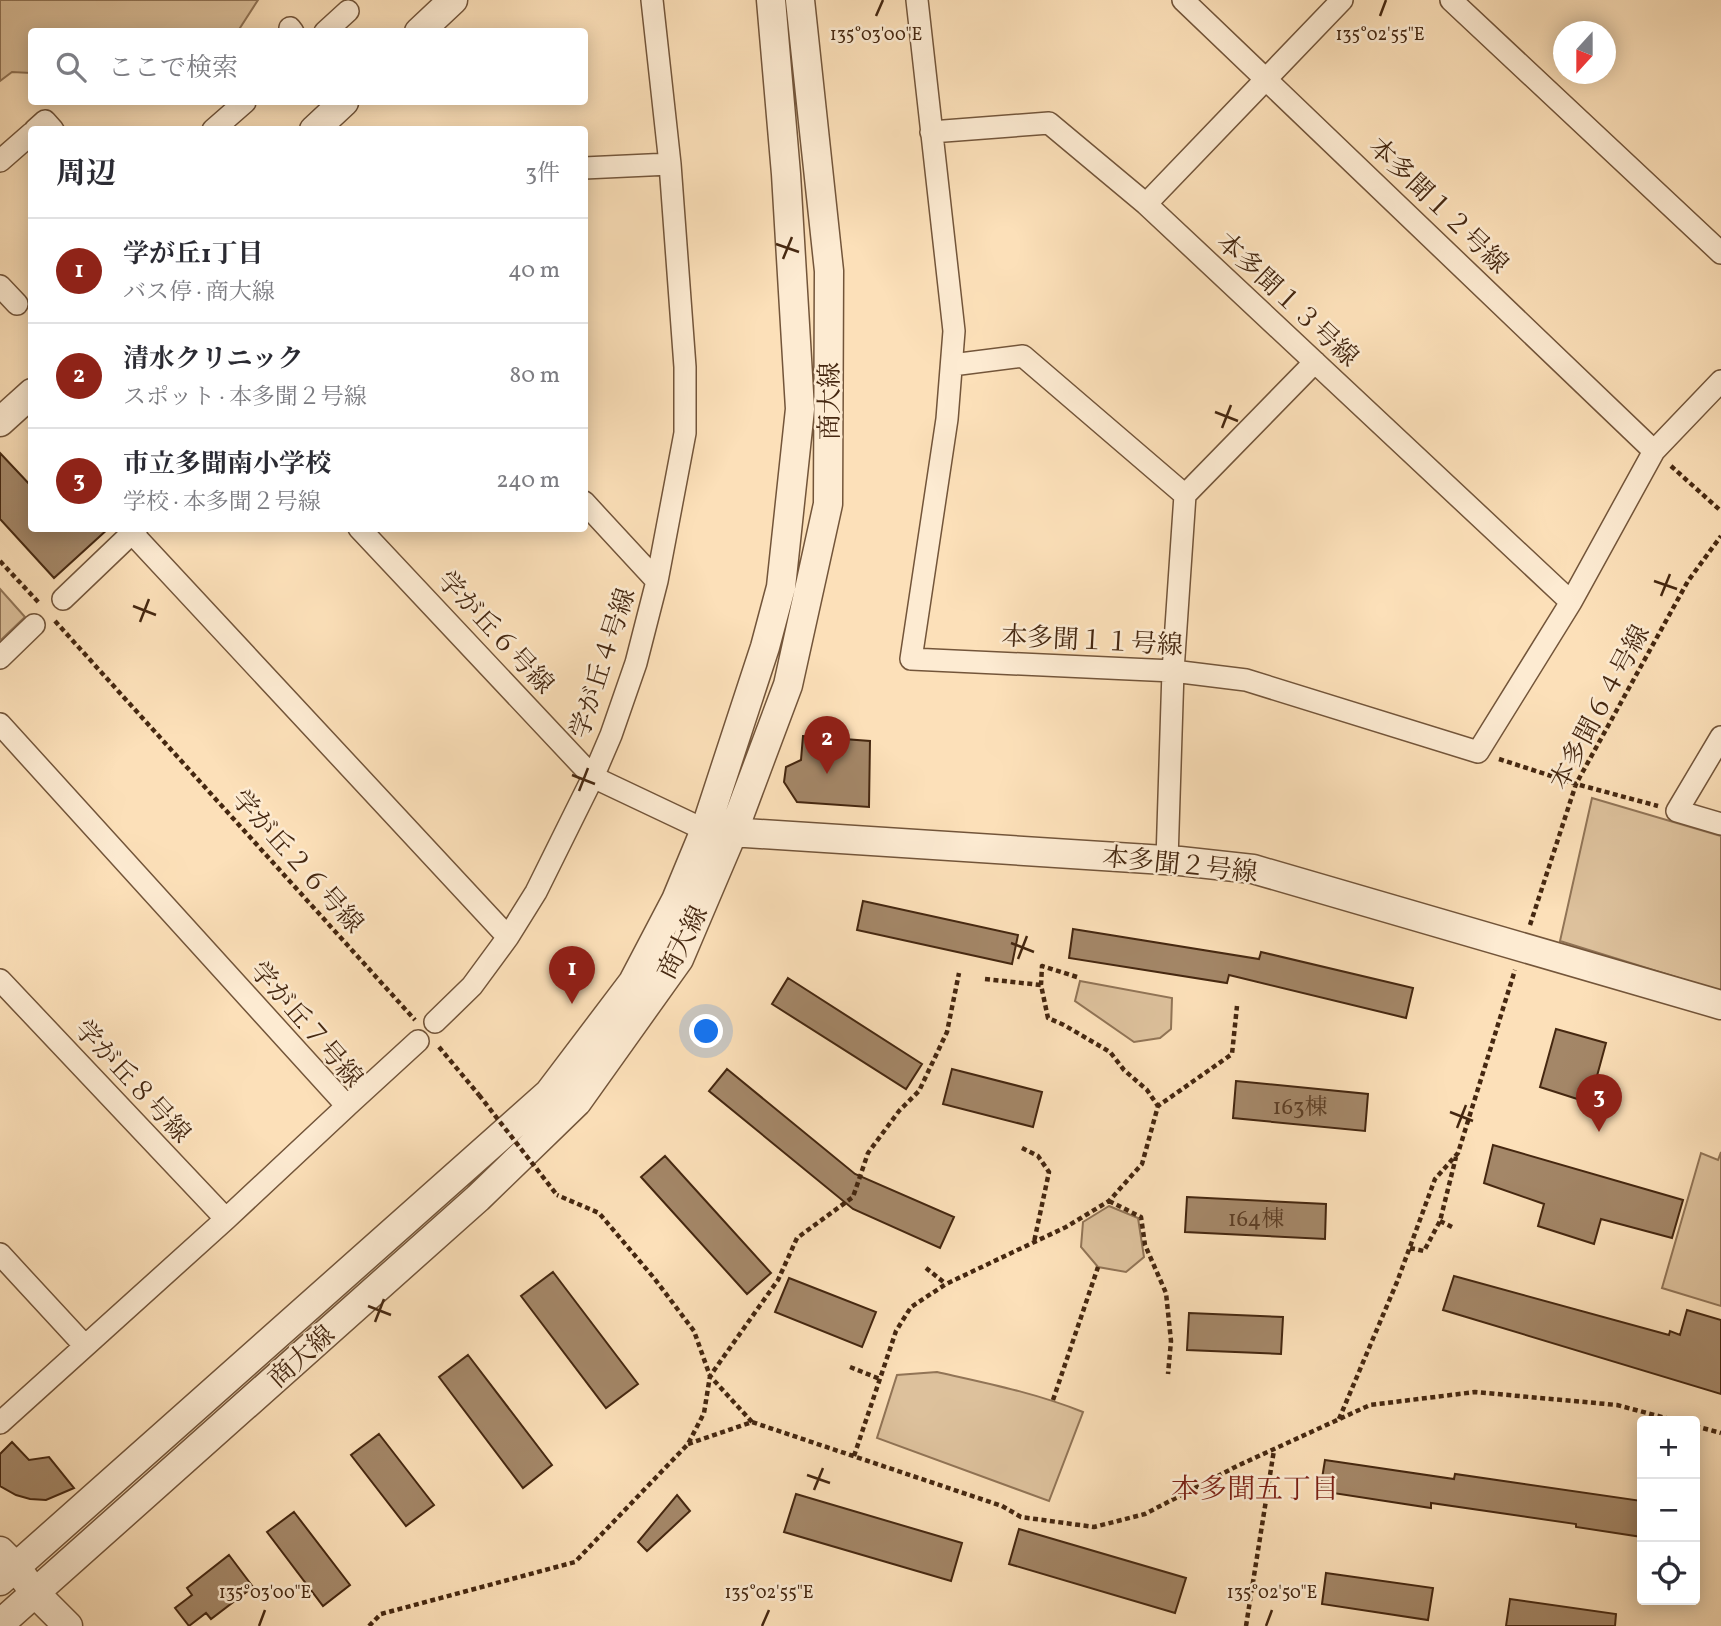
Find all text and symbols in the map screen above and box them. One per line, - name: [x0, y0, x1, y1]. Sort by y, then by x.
- north arrow: [1553, 21, 1616, 84]
- text: 135°03'00"E: [830, 23, 923, 48]
- text: 135°02'55"E: [1335, 23, 1425, 48]
- search box: [28, 28, 588, 105]
- icon: search: [52, 48, 90, 86]
- text: ここで検索: [108, 51, 238, 87]
- street label: 本多聞１２号線: [1360, 130, 1516, 283]
- text: 周辺: [56, 154, 116, 196]
- text: 3件: [525, 158, 560, 190]
- street label: 本多聞１３号線: [1208, 225, 1365, 376]
- text: 学が丘1丁目: [123, 237, 263, 273]
- text: 1: [74, 255, 84, 287]
- text: 40 m: [508, 255, 560, 287]
- text: バス停 · 商大線: [123, 277, 275, 309]
- text: 清水クリニック: [123, 342, 303, 378]
- text: 2: [73, 360, 85, 392]
- text: 80 m: [510, 360, 560, 392]
- street label: 商大線: [813, 362, 849, 440]
- text: スポット · 本多聞２号線: [123, 382, 367, 414]
- text: 市立多聞南小学校: [123, 447, 331, 483]
- text: 3: [73, 465, 85, 497]
- text: 240 m: [496, 465, 560, 497]
- text: 学校 · 本多聞２号線: [123, 487, 321, 519]
- street label: 学が丘６号線: [428, 564, 561, 703]
- street label: 学が丘４号線: [563, 584, 645, 743]
- street label: 本多聞１１号線: [1000, 619, 1184, 665]
- street label: 本多聞６４号線: [1542, 619, 1659, 797]
- pin: 2: [804, 716, 850, 774]
- street label: 学が丘２６号線: [222, 783, 371, 942]
- street label: 本多聞２号線: [1100, 840, 1259, 892]
- street label: 商大線: [650, 900, 718, 986]
- pin: 1: [549, 946, 595, 1004]
- street label: 学が丘７号線: [241, 955, 370, 1096]
- street label: 学が丘８号線: [65, 1013, 198, 1152]
- your location: [689, 1014, 723, 1048]
- pin: 3: [1576, 1074, 1622, 1132]
- house number: 163棟: [1272, 1092, 1328, 1124]
- house number: 164棟: [1228, 1204, 1284, 1236]
- street label: 商大線: [261, 1318, 343, 1397]
- map controls: [1637, 1416, 1700, 1605]
- button: +: [1637, 1416, 1700, 1479]
- district label: 本多聞五丁目: [1171, 1471, 1339, 1510]
- button: −: [1637, 1479, 1700, 1542]
- button: locate: [1637, 1542, 1700, 1605]
- text: 135°03'00"E: [219, 1581, 312, 1606]
- text: 135°02'55"E: [724, 1581, 814, 1606]
- text: 135°02'50"E: [1227, 1581, 1318, 1606]

